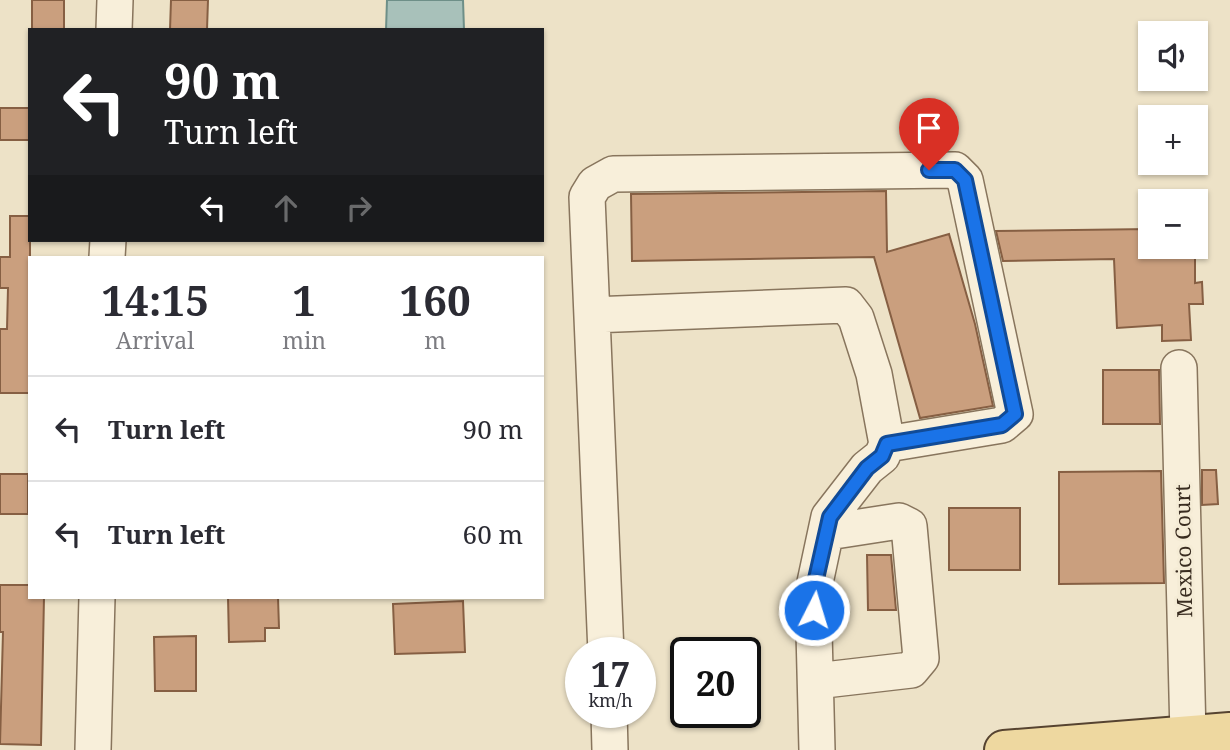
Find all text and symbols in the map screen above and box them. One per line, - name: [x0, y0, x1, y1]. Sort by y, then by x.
- map controls: [1138, 21, 1208, 259]
- button: sound: [1138, 21, 1208, 91]
- text: 90 m: [164, 47, 280, 113]
- icon: left: [49, 56, 140, 147]
- pin: [899, 98, 959, 170]
- button: +: [1138, 105, 1208, 175]
- icon: arrive: [910, 109, 948, 147]
- text: Turn left: [164, 110, 298, 153]
- icon: left: [194, 189, 232, 227]
- icon: ahead: [267, 189, 305, 227]
- icon: right: [340, 189, 378, 227]
- button: −: [1138, 189, 1208, 259]
- text: 14:15: [101, 271, 209, 328]
- text: 1: [292, 271, 316, 328]
- text: 160: [399, 271, 471, 328]
- text: Arrival: [116, 324, 194, 356]
- text: min: [282, 324, 326, 356]
- text: m: [424, 324, 446, 356]
- icon: left: [49, 410, 87, 448]
- text: Turn left: [108, 411, 225, 447]
- text: 90 m: [463, 411, 523, 447]
- street label: Mexico Court: [1168, 484, 1198, 618]
- icon: left: [49, 515, 87, 553]
- text: Turn left: [108, 516, 225, 552]
- text: 60 m: [463, 516, 523, 552]
- position arrow: [777, 573, 851, 647]
- speed limit sign: 20: [670, 637, 761, 728]
- text: 17: [591, 650, 630, 697]
- text: km/h: [588, 688, 633, 712]

